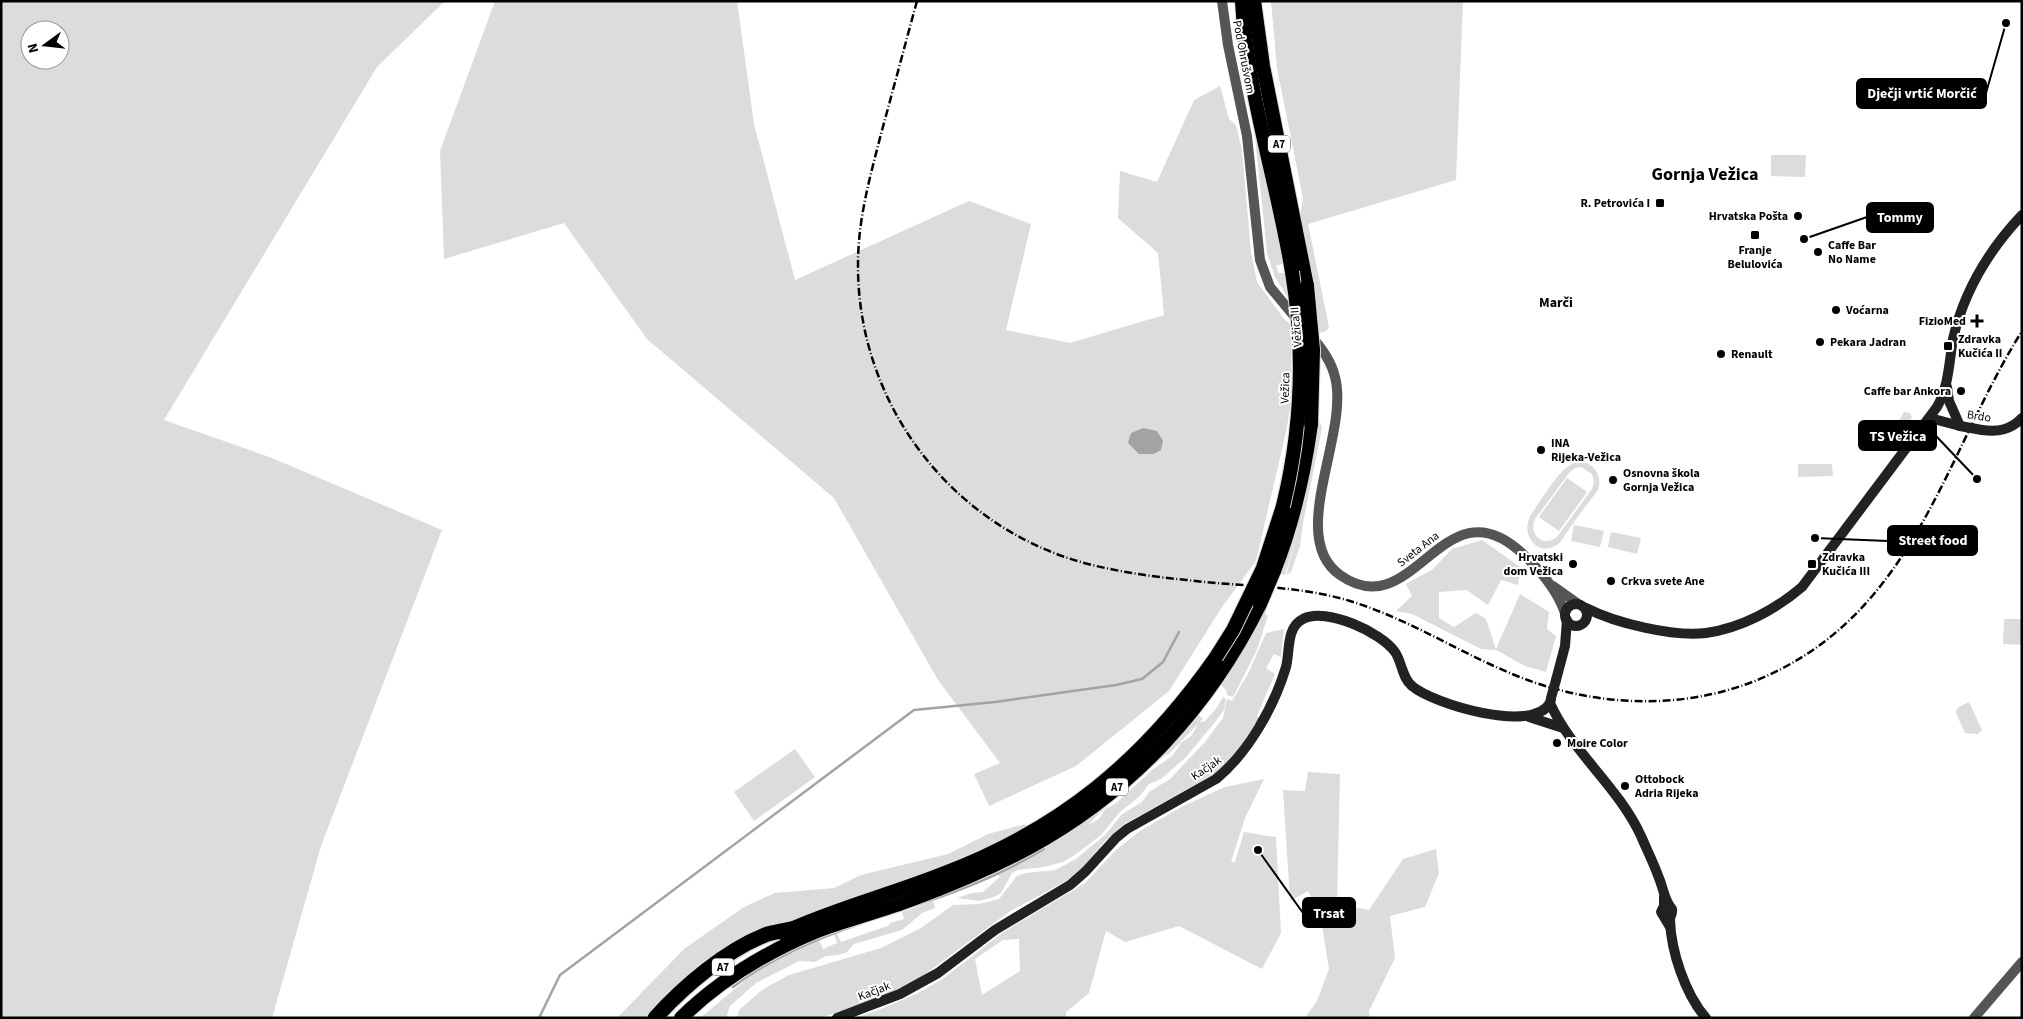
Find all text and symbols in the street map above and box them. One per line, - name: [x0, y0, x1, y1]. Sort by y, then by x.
- street label: Pod Ohrušvom: [1228, 19, 1259, 95]
- north arrow: [20, 20, 70, 70]
- text: N: [23, 41, 44, 55]
- callout: Dječji vrtić Morčić: [1857, 79, 1986, 108]
- text: Dječji vrtić Morčić: [1867, 84, 1977, 104]
- road number: A7: [1268, 136, 1290, 152]
- district label: Gornja Vežica: [1652, 162, 1758, 187]
- place label: R. Petrovića I: [1580, 195, 1650, 212]
- marker: R. Petrovića I: [1654, 197, 1666, 209]
- callout: Tommy: [1867, 203, 1933, 232]
- place label: Hrvatska Pošta: [1709, 208, 1788, 225]
- text: Tommy: [1877, 208, 1924, 228]
- marker: Hrvatska Pošta: [1792, 210, 1804, 222]
- marker: Franje Belulovića: [1749, 229, 1761, 241]
- place label: Caffe Bar No Name: [1828, 237, 1876, 268]
- place label: Franje Belulovića: [1727, 242, 1783, 273]
- marker: Caffe Bar No Name: [1812, 246, 1824, 258]
- district label: Marči: [1539, 293, 1573, 313]
- place label: Voćarna: [1845, 302, 1889, 319]
- marker: Voćarna: [1830, 304, 1842, 316]
- street label: Vežica II: [1286, 306, 1307, 348]
- place label: FizioMed: [1919, 313, 1966, 330]
- marker: FizioMed: [1970, 314, 1984, 328]
- place label: Zdravka Kučića II: [1958, 331, 2002, 362]
- place label: Pekara Jadran: [1830, 334, 1906, 351]
- marker: Pekara Jadran: [1814, 336, 1826, 348]
- marker: Zdravka Kučića II: [1942, 340, 1954, 352]
- place label: Renault: [1731, 346, 1773, 363]
- marker: Renault: [1715, 348, 1727, 360]
- street label: Vežica: [1276, 372, 1295, 404]
- place label: Caffe bar Ankora: [1864, 383, 1951, 400]
- marker: Caffe bar Ankora: [1955, 385, 1967, 397]
- street label: Brdo: [1966, 406, 1992, 427]
- callout: TS Vežica: [1859, 421, 1936, 450]
- text: TS Vežica: [1870, 427, 1926, 447]
- place label: INA Rijeka-Vežica: [1551, 435, 1621, 466]
- marker: INA Rijeka-Vežica: [1535, 444, 1547, 456]
- place label: Osnovna škola Gornja Vežica: [1623, 465, 1700, 496]
- marker: Osnovna škola Gornja Vežica: [1607, 474, 1619, 486]
- callout: Street food: [1888, 526, 1977, 555]
- street label: Sveta Ana: [1394, 528, 1443, 571]
- text: Street food: [1899, 531, 1967, 551]
- place label: Hrvatski dom Vežica: [1504, 549, 1563, 580]
- place label: Zdravka Kučića III: [1822, 549, 1870, 580]
- marker: Hrvatski dom Vežica: [1567, 558, 1579, 570]
- marker: Zdravka Kučića III: [1806, 558, 1818, 570]
- place label: Crkva svete Ane: [1621, 573, 1705, 590]
- marker: Crkva svete Ane: [1605, 575, 1617, 587]
- place label: Moire Color: [1567, 735, 1628, 752]
- marker: Moire Color: [1551, 737, 1563, 749]
- street label: Kačjak: [1188, 752, 1225, 785]
- place label: Ottobock Adria Rijeka: [1634, 771, 1699, 802]
- road number: A7: [1106, 779, 1128, 796]
- marker: Ottobock Adria Rijeka: [1619, 780, 1631, 792]
- callout: Trsat: [1303, 898, 1355, 927]
- text: Trsat: [1313, 904, 1345, 924]
- road number: A7: [712, 959, 734, 976]
- street label: Kačjak: [856, 978, 893, 1005]

